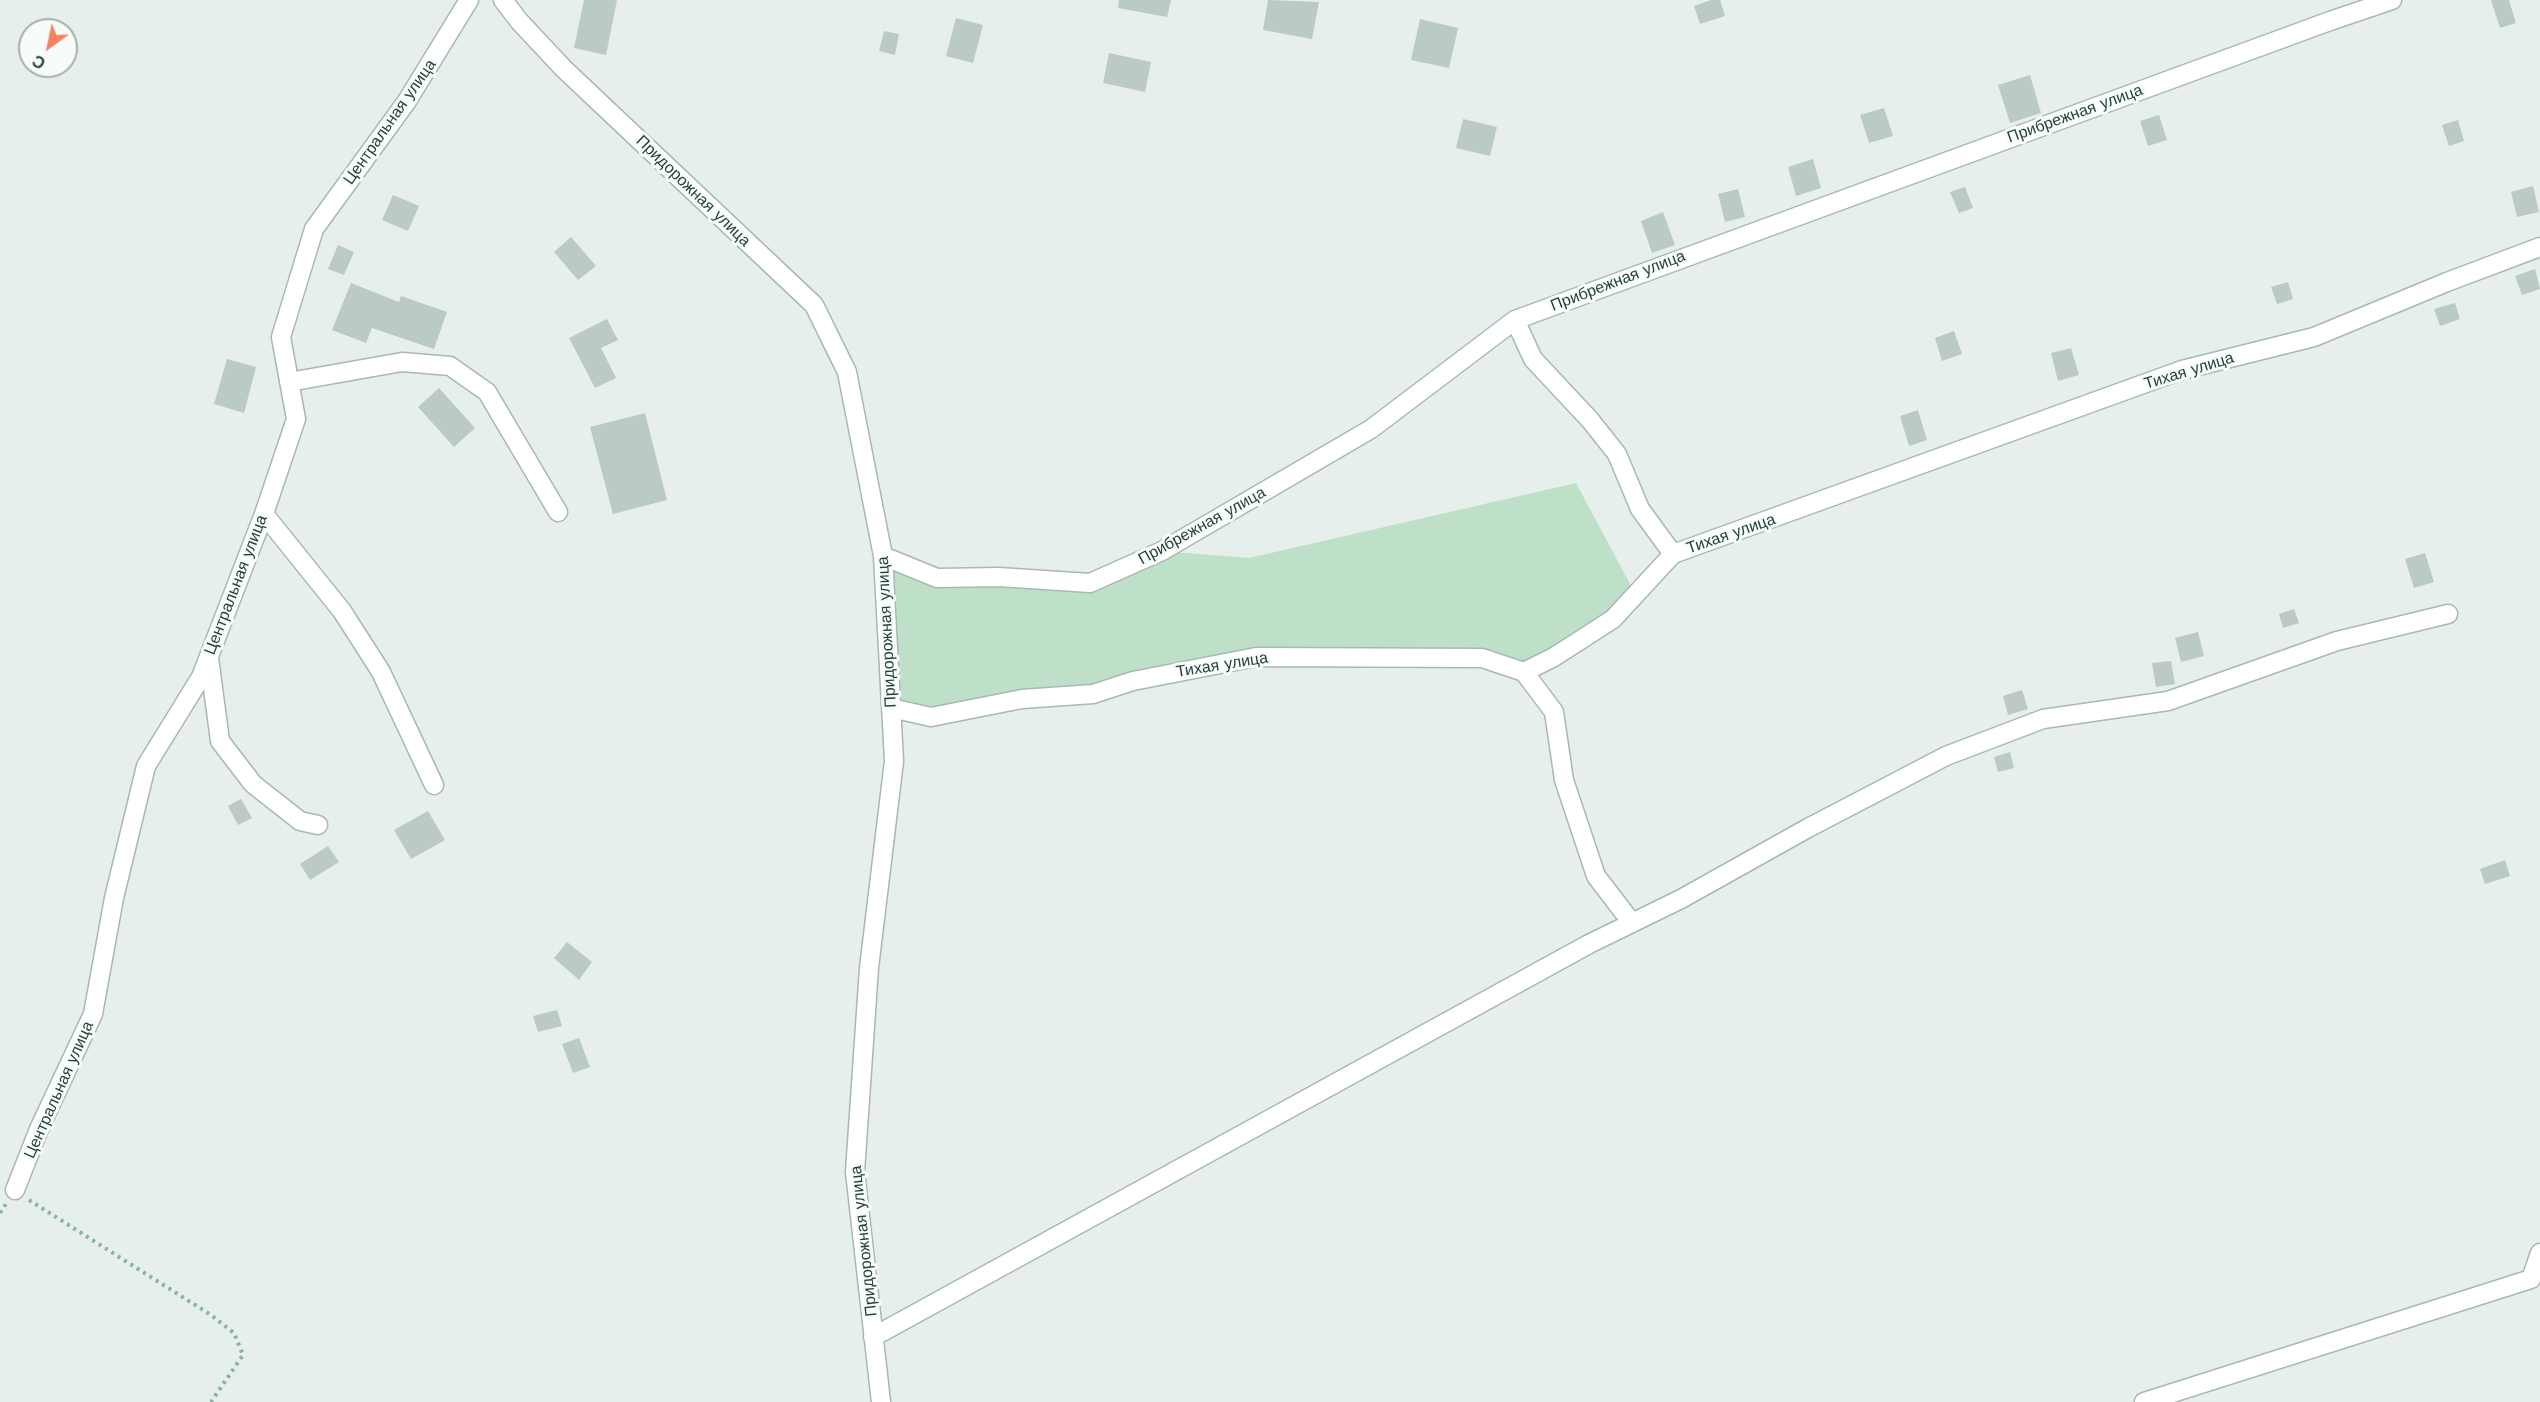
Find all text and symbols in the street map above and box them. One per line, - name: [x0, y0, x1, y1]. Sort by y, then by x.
- north arrow: [18, 18, 78, 78]
- text: С: [29, 51, 49, 73]
- street label: Центральная улица: [340, 56, 440, 188]
- street label: Прибрежная улица: [2005, 81, 2145, 147]
- street label: Придорожная улица: [632, 131, 754, 251]
- street label: Прибрежная улица: [1548, 246, 1688, 316]
- street label: Тихая улица: [2142, 348, 2236, 394]
- street label: Прибрежная улица: [1135, 483, 1269, 569]
- street label: Тихая улица: [1684, 510, 1778, 558]
- street label: Центральная улица: [200, 512, 272, 658]
- street label: Придорожная улица: [873, 556, 901, 708]
- street label: Тихая улица: [1175, 648, 1269, 682]
- street label: Центральная улица: [20, 1018, 98, 1162]
- street label: Придорожная улица: [847, 1165, 881, 1317]

